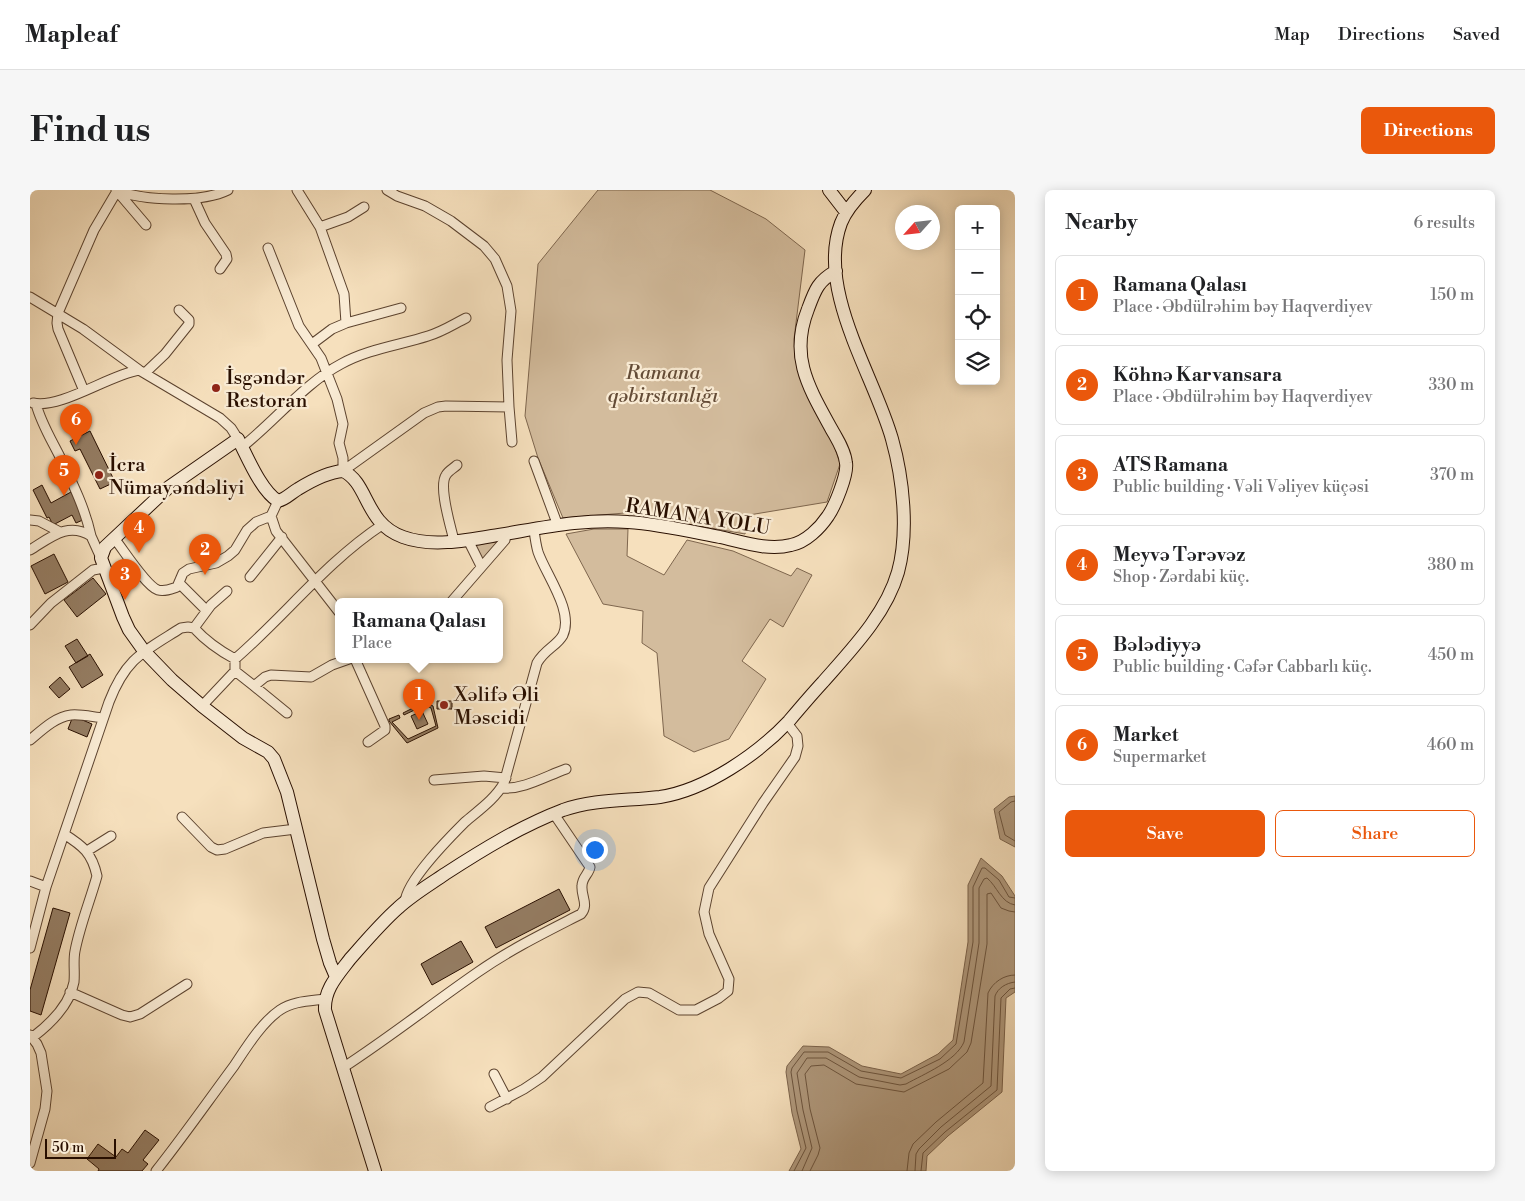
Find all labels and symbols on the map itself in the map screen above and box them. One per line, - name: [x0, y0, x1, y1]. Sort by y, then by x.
- north arrow: [895, 205, 940, 250]
- park label: Ramana qəbirstanlığı: [608, 361, 719, 409]
- place label: İsgəndər Restoran: [226, 365, 307, 414]
- marker: İsgəndər Restoran: [210, 382, 222, 394]
- pin: 6: [60, 404, 92, 445]
- place label: İcra Nümayəndəliyi: [109, 452, 245, 501]
- pin: 5: [48, 455, 80, 496]
- marker: İcra Nümayəndəliyi: [93, 469, 105, 481]
- street label: RAMANA YOLU: [624, 494, 772, 541]
- pin: 4: [123, 512, 155, 553]
- pin: 2: [189, 534, 221, 575]
- pin: 3: [109, 559, 141, 600]
- pin: 1: [403, 679, 435, 720]
- place label: Xəlifə Əli Məscidi: [453, 683, 540, 731]
- marker: Xəlifə Əli Məscidi: [438, 699, 450, 711]
- your location: [582, 837, 608, 863]
- scale bar: [45, 1136, 116, 1159]

